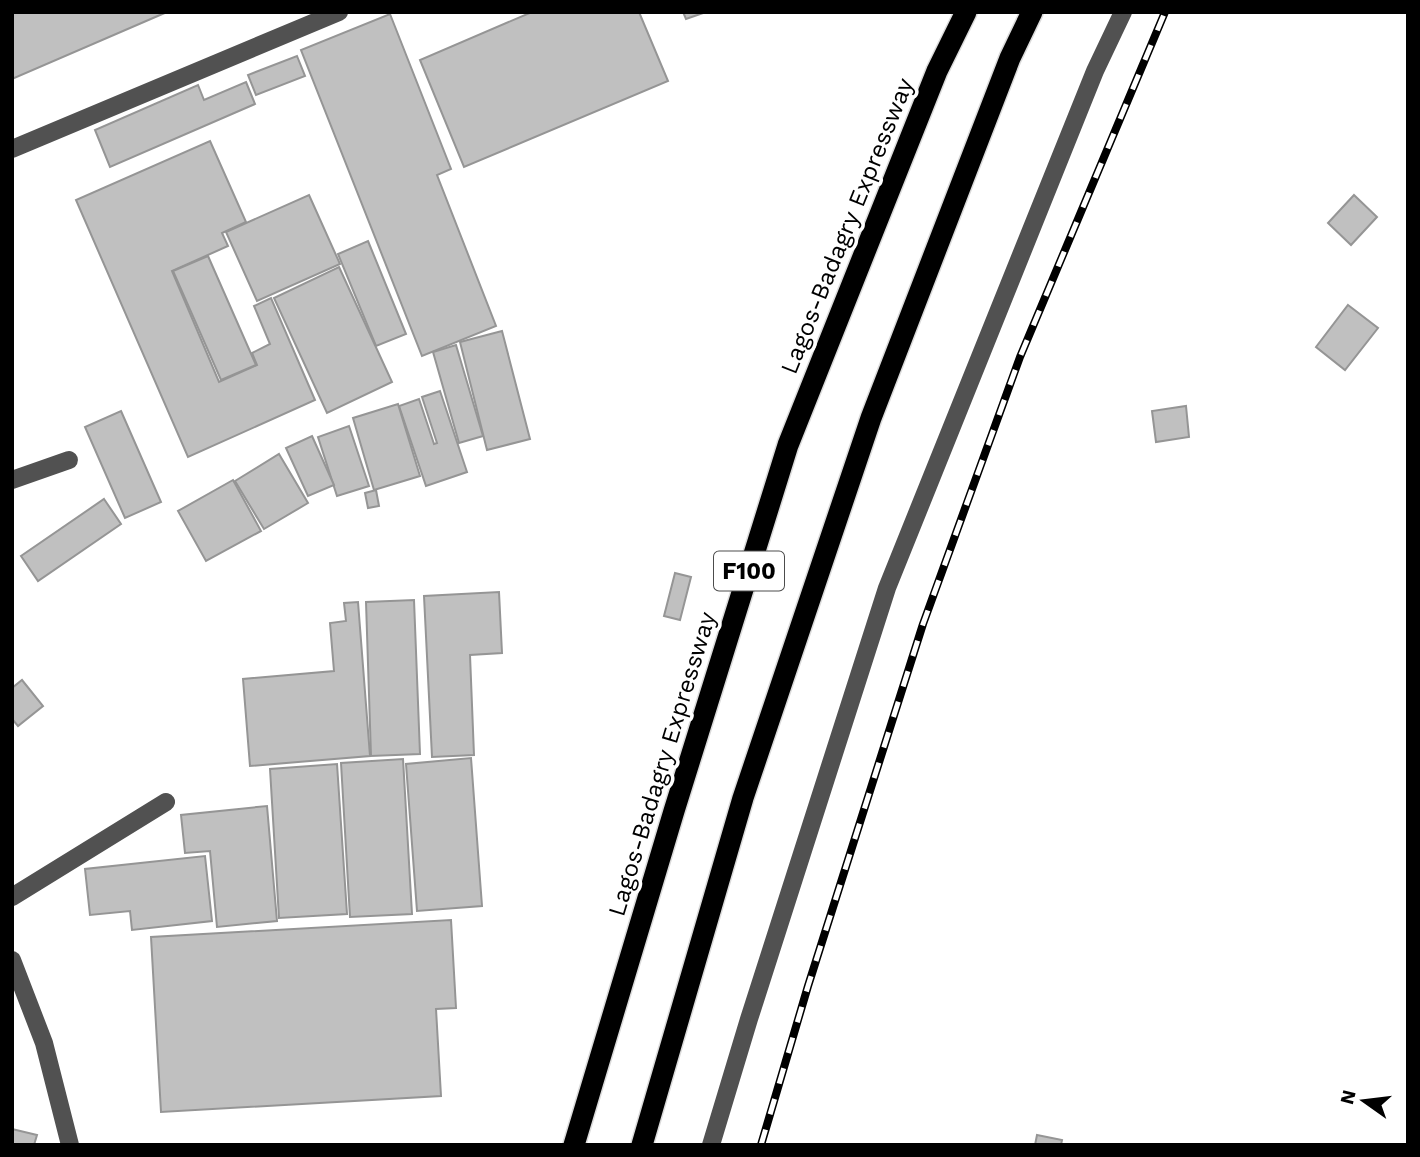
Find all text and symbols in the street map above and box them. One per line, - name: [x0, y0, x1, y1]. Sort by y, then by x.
- street label: Lagos-Badagry Expressway: [775, 73, 919, 378]
- road number: F100: [714, 552, 784, 590]
- street label: Lagos-Badagry Expressway: [602, 608, 722, 919]
- north arrow: [1329, 1066, 1399, 1136]
- text: N: [1335, 1087, 1361, 1107]

